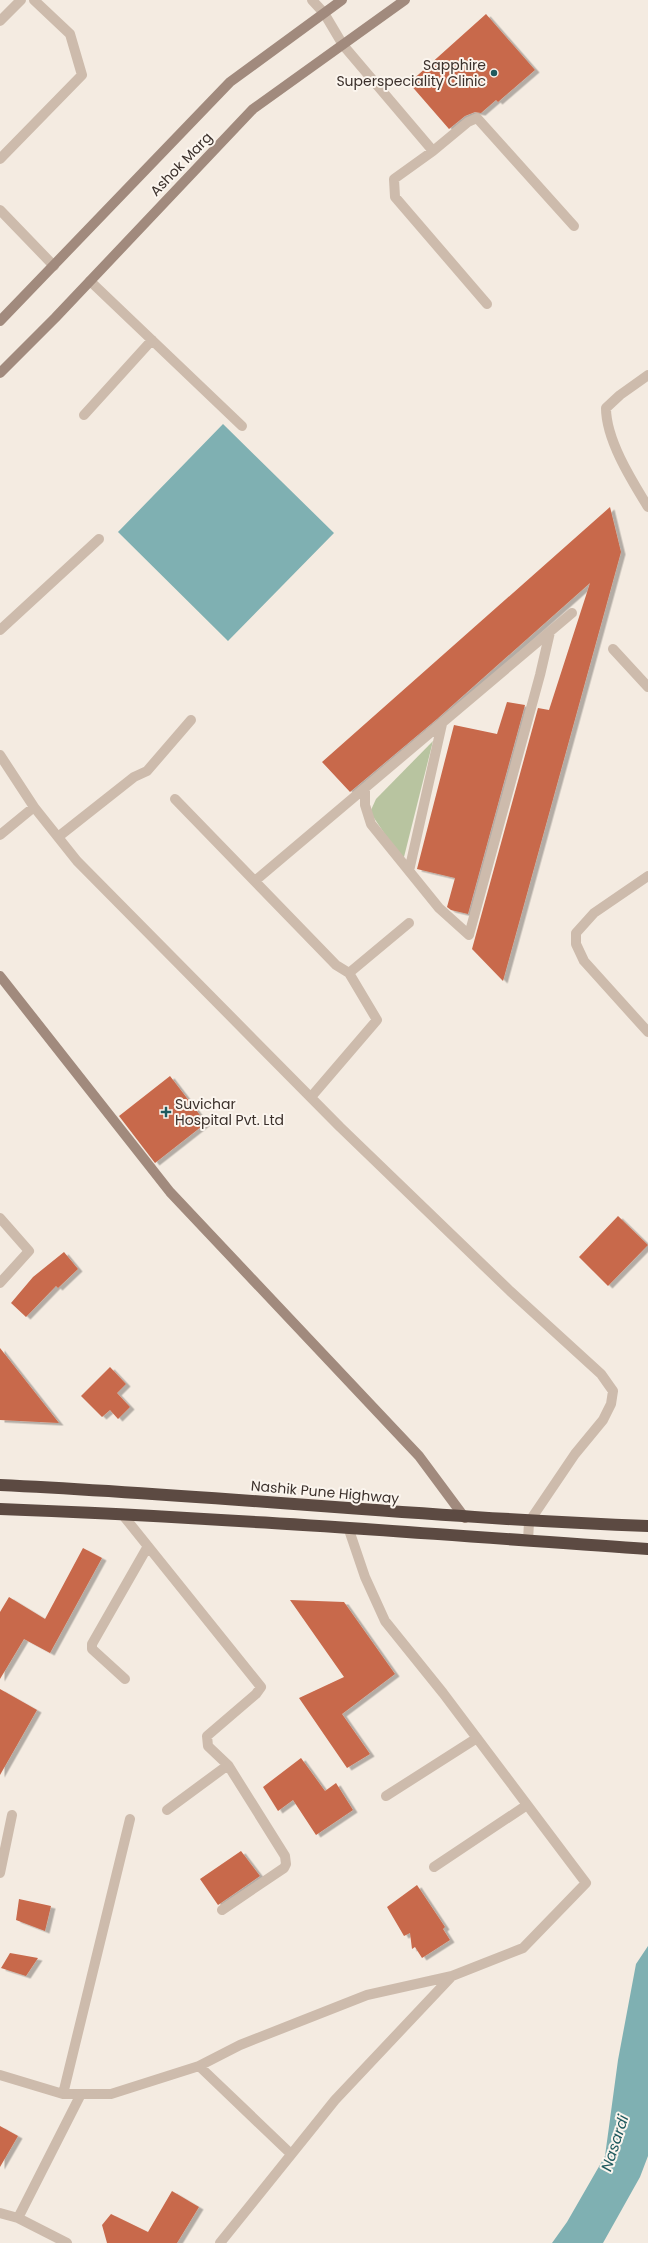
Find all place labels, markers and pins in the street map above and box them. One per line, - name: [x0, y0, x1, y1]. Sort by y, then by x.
- place label: Sapphire Superspeciality Clinic: [336, 55, 486, 91]
- marker: Sapphire Superspeciality Clinic: [489, 68, 499, 78]
- place label: Suvichar Hospital Pvt. Ltd: [175, 1094, 284, 1130]
- marker: Suvichar Hospital Pvt. Ltd: [160, 1106, 172, 1118]

